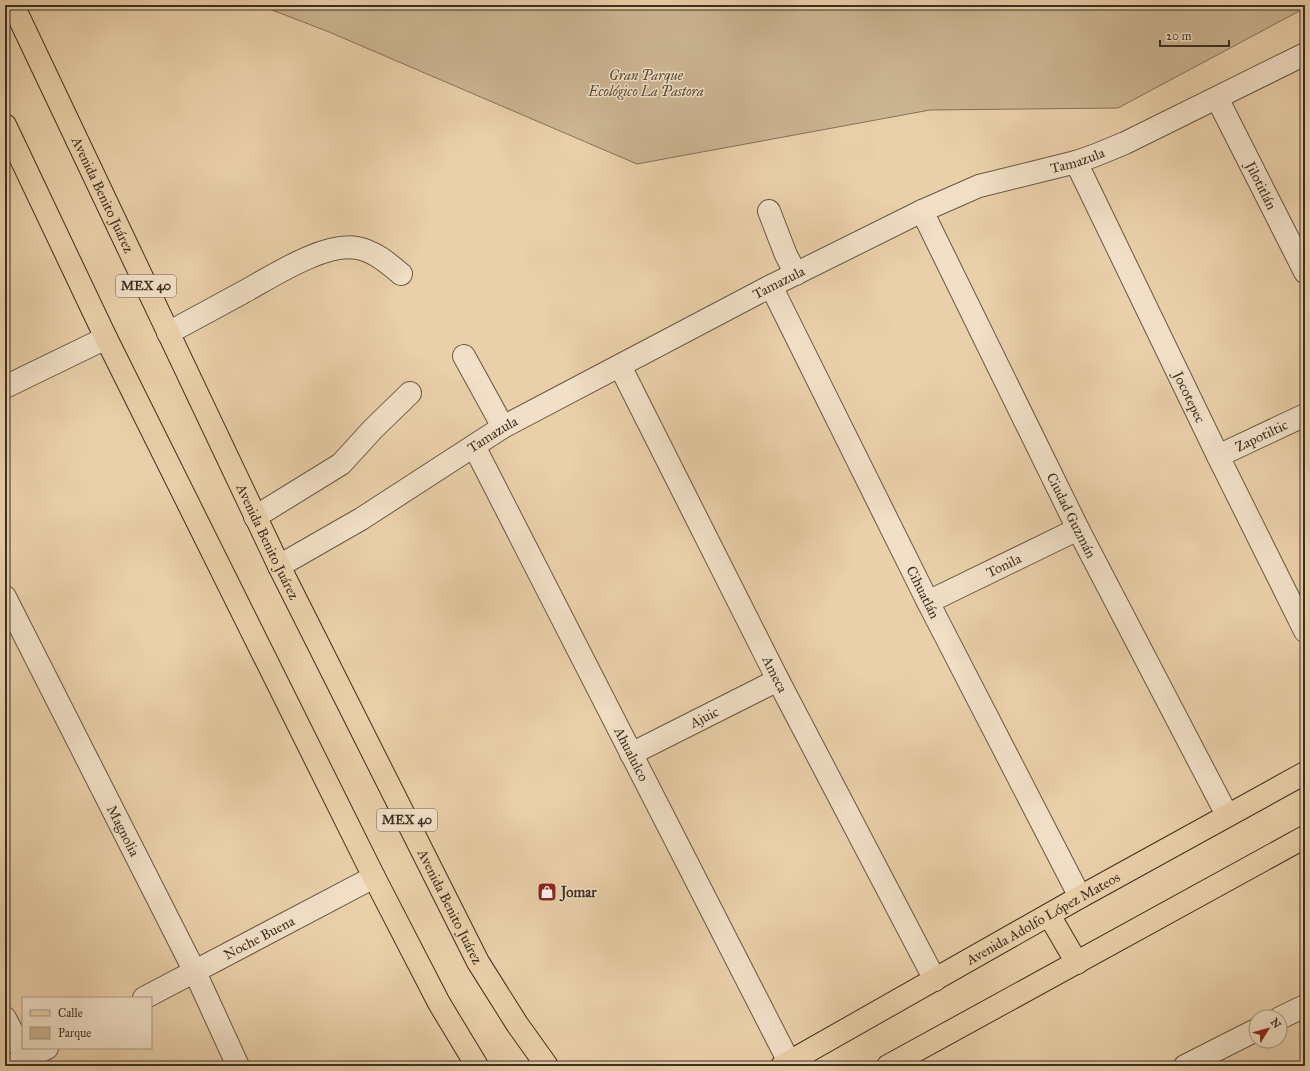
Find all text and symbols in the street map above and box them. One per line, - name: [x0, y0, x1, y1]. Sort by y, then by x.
- scale bar: [1160, 22, 1229, 48]
- text: 20 m: [1166, 29, 1192, 43]
- park label: Gran Parque Ecológico La Pastora: [587, 67, 704, 100]
- street label: Avenida Benito Juárez: [68, 133, 138, 256]
- street label: Tamazula: [1048, 144, 1107, 177]
- street label: Jilotitlán: [1240, 157, 1281, 213]
- street label: Tamazula: [750, 262, 808, 303]
- road number: MEX 40: [116, 275, 176, 297]
- street label: Jocotepec: [1168, 367, 1209, 426]
- street label: Tamazula: [464, 412, 521, 456]
- street label: Zapotiltic: [1232, 416, 1290, 455]
- street label: Ciudad Guzmán: [1043, 470, 1100, 561]
- street label: Avenida Benito Juárez: [232, 480, 303, 603]
- street label: Tonila: [983, 550, 1024, 581]
- street label: Cihuatlán: [903, 563, 944, 622]
- street label: Ameca: [758, 652, 792, 695]
- street label: Ajuic: [686, 703, 722, 732]
- street label: Ahualulco: [610, 723, 652, 784]
- street label: Magnolia: [103, 802, 143, 859]
- road number: MEX 40: [377, 809, 437, 831]
- street label: Avenida Benito Juárez: [414, 845, 486, 967]
- street label: Avenida Adolfo López Mateos: [962, 868, 1123, 969]
- shop icon: Jomar: [536, 881, 558, 903]
- place label: Jomar: [559, 884, 597, 902]
- street label: Noche Buena: [221, 912, 297, 963]
- legend: [22, 997, 152, 1049]
- text: Calle: [58, 1006, 83, 1020]
- north arrow: [1248, 1009, 1288, 1049]
- text: N: [1268, 1016, 1284, 1031]
- text: Parque: [58, 1026, 91, 1041]

